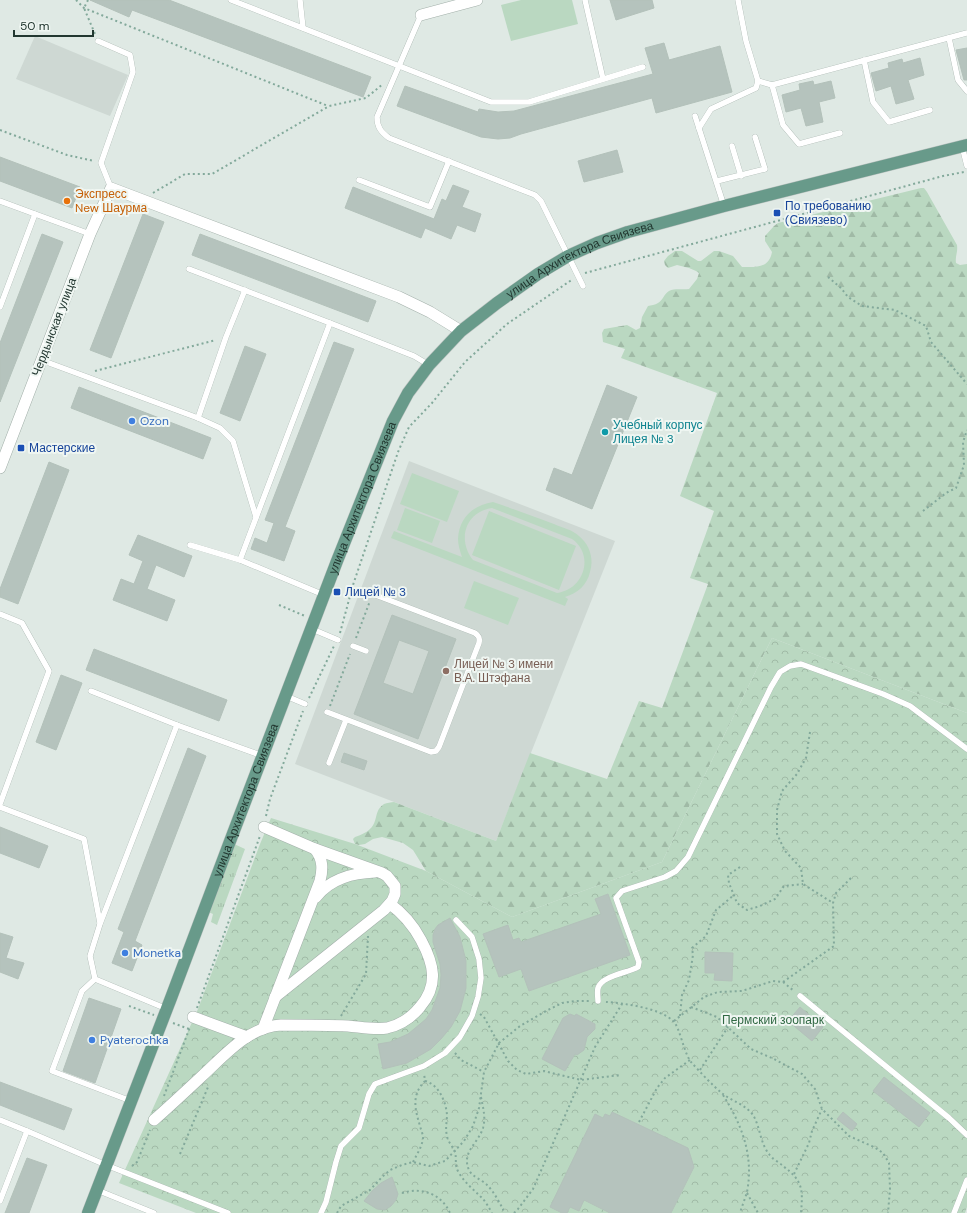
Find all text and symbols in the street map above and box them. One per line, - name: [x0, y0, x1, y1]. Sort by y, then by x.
- scale bar: [14, 12, 93, 38]
- text: 50 m: [20, 18, 49, 34]
- place label: Экспресс New Шаурма: [75, 186, 148, 216]
- marker: Экспресс New Шаурма: [62, 196, 72, 206]
- place label: По требованию (Свиязево): [785, 198, 871, 228]
- marker: По требованию (Свиязево): [772, 208, 782, 218]
- street label: улица Архитектора Свиязева: [503, 217, 655, 302]
- street label: Чердынская улица: [28, 275, 80, 379]
- place label: Ozon: [140, 413, 169, 429]
- marker: Ozon: [127, 416, 137, 426]
- place label: Учебный корпус Лицея № 3: [613, 417, 703, 447]
- street label: улица Архитектора Свиязева: [325, 419, 400, 576]
- marker: Учебный корпус Лицея № 3: [600, 427, 610, 437]
- place label: Мастерские: [29, 440, 95, 456]
- marker: Мастерские: [16, 443, 26, 453]
- place label: Лицей № 3: [345, 584, 406, 600]
- marker: Лицей № 3: [332, 587, 342, 597]
- place label: Лицей № 3 имени В.А. Штэфана: [454, 656, 553, 686]
- marker: Лицей № 3 имени В.А. Штэфана: [441, 666, 451, 676]
- street label: улица Архитектора Свиязева: [209, 721, 282, 879]
- place label: Monetka: [133, 945, 181, 961]
- marker: Monetka: [120, 948, 130, 958]
- park label: Пермский зоопарк: [722, 1012, 825, 1028]
- place label: Pyaterochka: [100, 1032, 169, 1048]
- marker: Pyaterochka: [87, 1035, 97, 1045]

